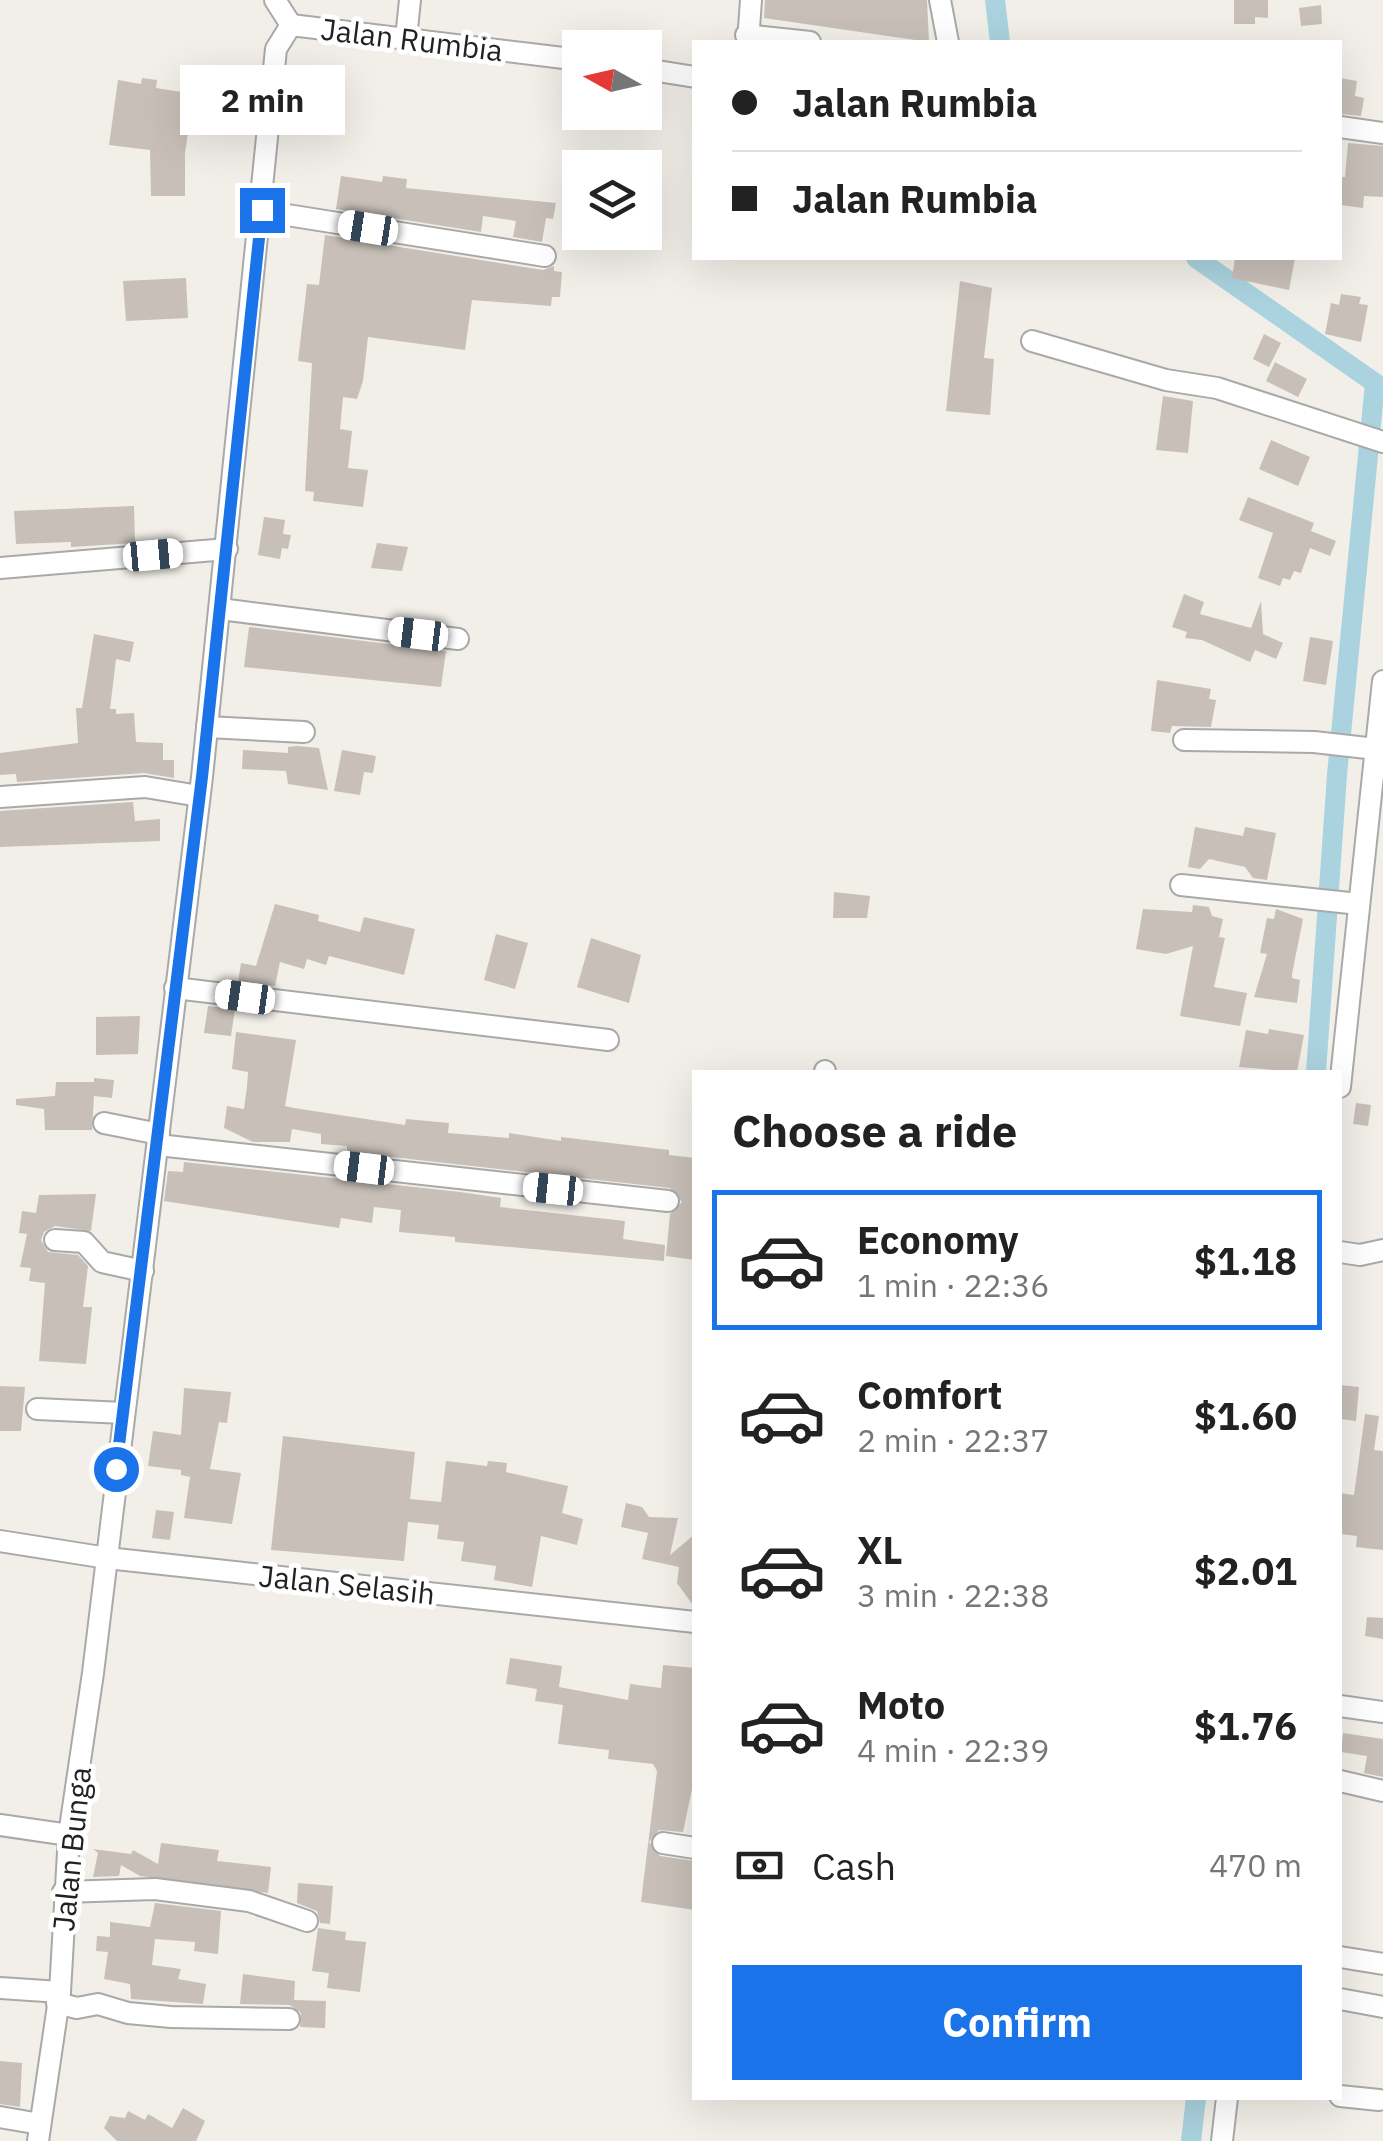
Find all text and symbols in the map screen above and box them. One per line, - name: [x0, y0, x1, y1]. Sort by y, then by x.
- street label: Jalan Rumbia: [319, 8, 505, 70]
- north arrow: [562, 30, 662, 130]
- map controls: [562, 30, 662, 250]
- callout: 2 min: [180, 65, 344, 135]
- text: Jalan Rumbia: [792, 78, 1037, 127]
- text: 2 min: [221, 79, 304, 121]
- button: layers: [562, 150, 662, 250]
- text: Jalan Rumbia: [792, 174, 1037, 223]
- route end: [240, 188, 285, 233]
- car: [336, 208, 400, 248]
- car: [122, 537, 184, 573]
- car: [386, 615, 450, 653]
- car: [213, 978, 277, 1016]
- text: Choose a ride: [732, 1101, 1017, 1159]
- car: [332, 1149, 396, 1187]
- car: [522, 1171, 584, 1207]
- icon: car: [737, 1215, 827, 1305]
- text: Economy: [857, 1215, 1019, 1264]
- text: $1.18: [1194, 1236, 1297, 1285]
- text: 1 min · 22:36: [857, 1264, 1050, 1306]
- icon: car: [737, 1370, 827, 1460]
- text: Comfort: [857, 1370, 1002, 1419]
- text: $1.60: [1194, 1391, 1297, 1440]
- text: 2 min · 22:37: [857, 1419, 1050, 1461]
- route start: [94, 1447, 139, 1492]
- icon: car: [737, 1525, 827, 1615]
- text: XL: [857, 1525, 903, 1574]
- text: $2.01: [1194, 1546, 1297, 1595]
- street label: Jalan Selasih: [257, 1555, 437, 1613]
- text: 3 min · 22:38: [857, 1574, 1050, 1616]
- icon: car: [737, 1680, 827, 1770]
- text: Moto: [857, 1680, 945, 1729]
- text: $1.76: [1194, 1701, 1297, 1750]
- text: 4 min · 22:39: [857, 1729, 1050, 1771]
- street label: Jalan Bunga: [43, 1765, 99, 1933]
- icon: cash: [732, 1838, 787, 1893]
- text: Cash: [812, 1841, 896, 1890]
- text: 470 m: [1209, 1844, 1302, 1886]
- button: Confirm: [732, 1965, 1302, 2080]

